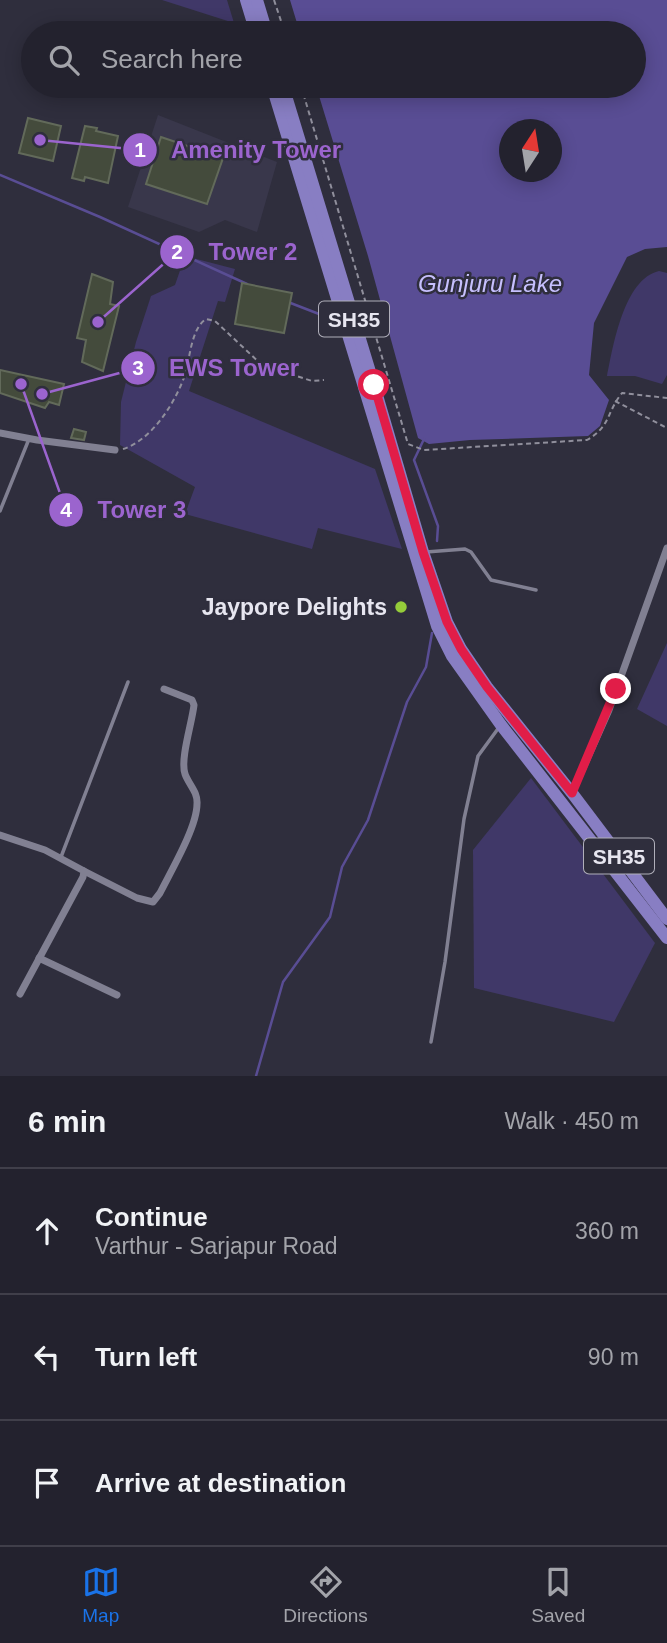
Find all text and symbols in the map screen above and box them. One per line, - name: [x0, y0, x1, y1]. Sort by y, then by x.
- search box: [21, 21, 646, 98]
- icon: search: [45, 41, 83, 79]
- text: Search here: [101, 44, 243, 74]
- north arrow: [499, 119, 562, 182]
- callout: Amenity Tower: [122, 128, 356, 173]
- text: Amenity Tower: [171, 136, 341, 163]
- text: 1: [134, 138, 146, 161]
- callout: Tower 2: [160, 229, 312, 274]
- text: Tower 2: [209, 238, 297, 265]
- text: 2: [171, 240, 183, 263]
- water label: Gunjuru Lake: [418, 270, 562, 297]
- road number: SH35: [319, 302, 389, 336]
- callout: EWS Tower: [120, 346, 313, 391]
- text: EWS Tower: [169, 354, 299, 381]
- text: 3: [132, 356, 144, 379]
- route start: [358, 369, 389, 400]
- callout: Tower 3: [48, 488, 200, 533]
- text: Tower 3: [98, 496, 186, 523]
- text: 4: [60, 498, 72, 521]
- place label: Jaypore Delights: [202, 594, 387, 620]
- marker: Jaypore Delights: [393, 599, 409, 615]
- route end: [600, 673, 631, 704]
- road number: SH35: [584, 838, 654, 874]
- text: 6 min: [28, 1105, 106, 1138]
- text: Walk · 450 m: [504, 1108, 639, 1134]
- text: Continue: [95, 1202, 208, 1232]
- icon: ahead: [28, 1212, 66, 1250]
- text: 360 m: [575, 1218, 639, 1244]
- text: Varthur - Sarjapur Road: [95, 1233, 337, 1259]
- icon: left: [28, 1338, 66, 1376]
- text: Turn left: [95, 1342, 197, 1372]
- text: 90 m: [588, 1344, 639, 1370]
- icon: arrive: [28, 1464, 66, 1502]
- text: Arrive at destination: [95, 1468, 346, 1498]
- tab: Map: [82, 1563, 120, 1627]
- tab: Directions: [283, 1563, 368, 1627]
- tab: Saved: [531, 1563, 585, 1627]

